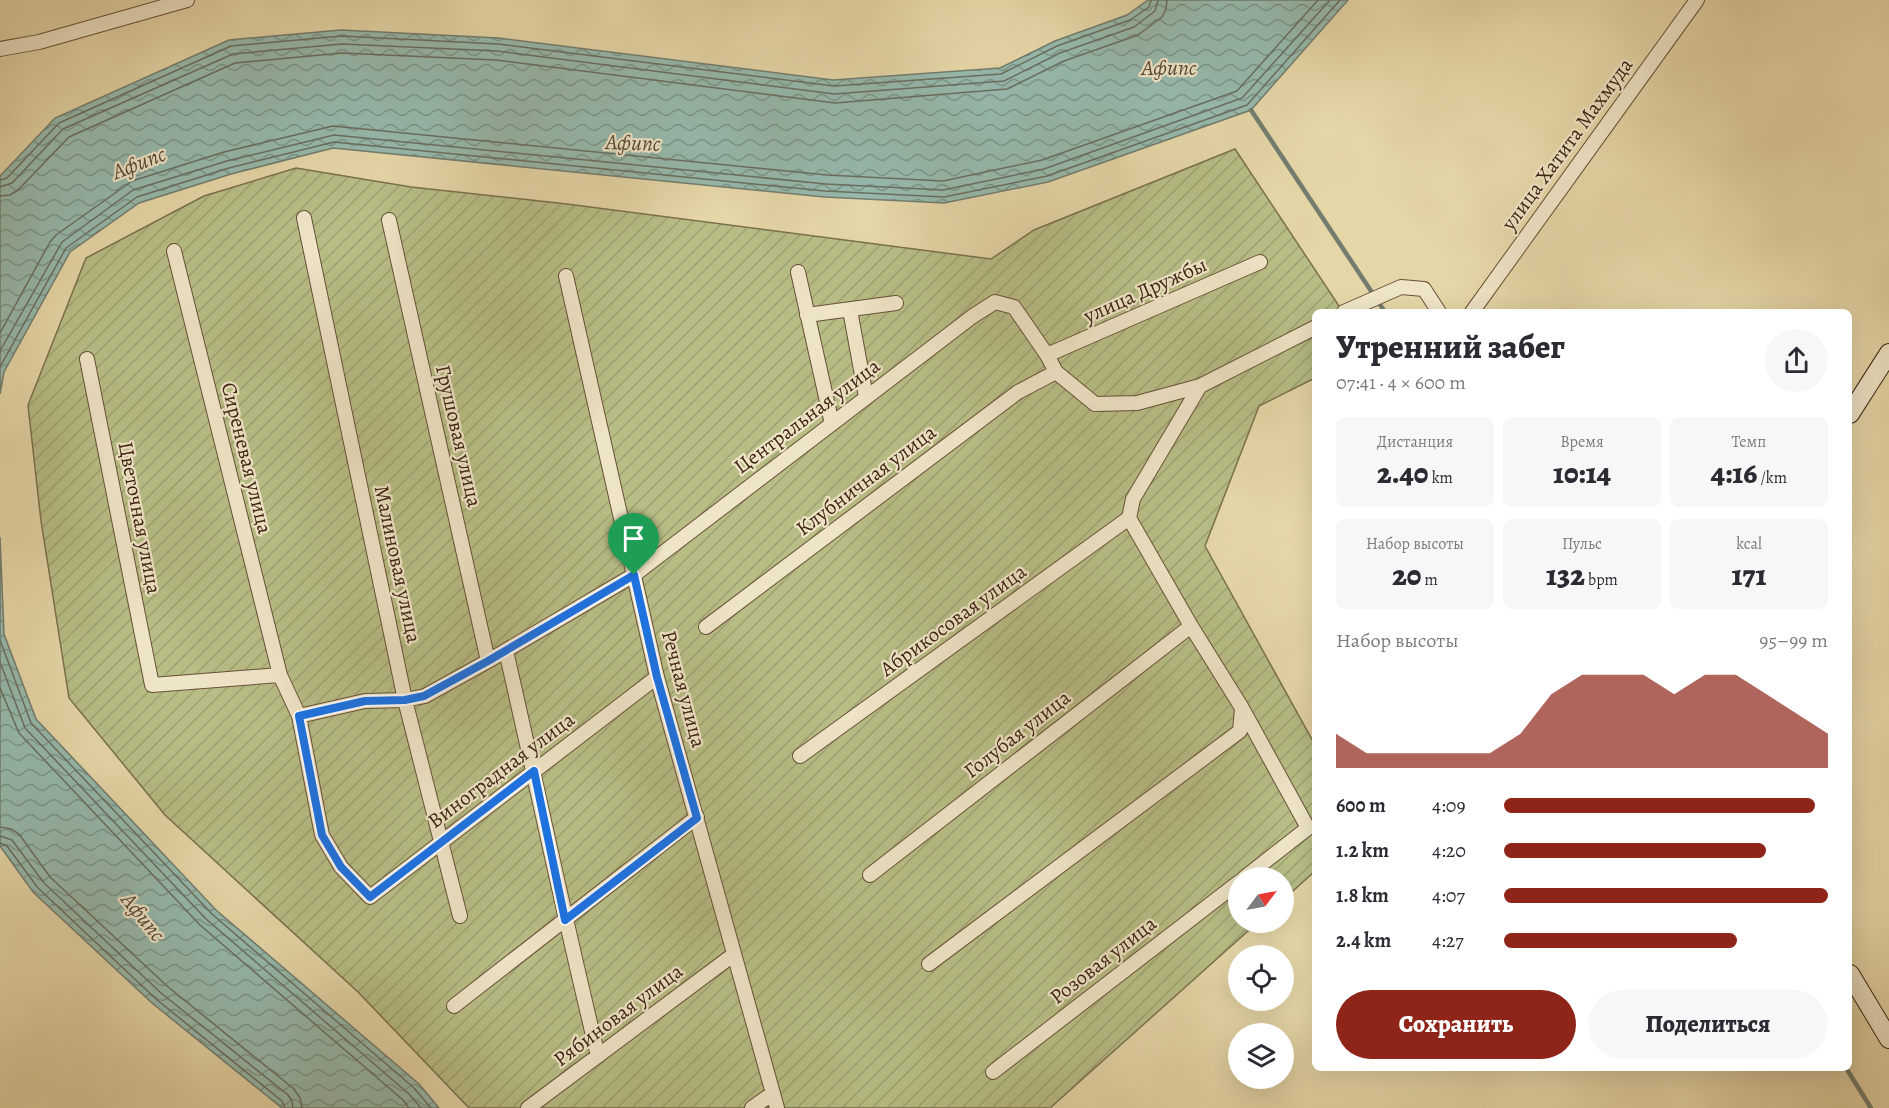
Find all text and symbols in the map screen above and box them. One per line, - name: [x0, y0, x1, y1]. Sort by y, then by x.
- street label: улица Хатита Махмуда: [1494, 52, 1639, 237]
- water label: Афипс: [1140, 53, 1197, 83]
- water label: Афипс: [604, 127, 661, 159]
- water label: Афипс: [107, 139, 170, 187]
- street label: улица Дружбы: [1078, 250, 1211, 330]
- text: Утренний забег: [1336, 324, 1565, 369]
- button: share: [1765, 329, 1828, 392]
- street label: Центральная улица: [728, 352, 886, 480]
- street label: Грушовая улица: [429, 362, 489, 510]
- text: 07:41 · 4 × 600 m: [1336, 369, 1466, 396]
- street label: Сиреневая улица: [215, 379, 279, 537]
- street label: Клубничная улица: [790, 418, 942, 542]
- text: Дистанция: [1377, 431, 1453, 453]
- text: Время: [1560, 431, 1604, 453]
- text: Темп: [1732, 431, 1766, 453]
- street label: Цветочная улица: [112, 440, 169, 597]
- text: 2.40: [1377, 453, 1428, 493]
- text: 10:14: [1553, 453, 1611, 493]
- text: 4:16: [1711, 453, 1757, 493]
- text: km: [1428, 467, 1453, 489]
- text: /km: [1757, 467, 1787, 489]
- street label: Малиновая улица: [368, 483, 428, 646]
- pin: [608, 513, 659, 575]
- icon: arrive: [617, 522, 650, 555]
- text: Набор высоты: [1366, 533, 1464, 555]
- text: Пульс: [1562, 533, 1602, 555]
- text: kcal: [1736, 533, 1762, 555]
- text: 20: [1392, 555, 1421, 595]
- text: 132: [1546, 555, 1585, 595]
- text: 171: [1732, 555, 1766, 595]
- street label: Абрикосовая улица: [873, 557, 1032, 683]
- text: m: [1421, 569, 1438, 591]
- text: bpm: [1585, 569, 1618, 591]
- street label: Речная улица: [655, 627, 713, 751]
- text: Набор высоты: [1336, 627, 1459, 654]
- text: 95–99 m: [1759, 627, 1828, 654]
- street label: Голубая улица: [958, 683, 1076, 784]
- street label: Виноградная улица: [422, 705, 580, 834]
- text: 600 m: [1336, 792, 1386, 819]
- text: 4:09: [1432, 792, 1466, 819]
- text: 1.2 km: [1336, 837, 1389, 864]
- text: 4:20: [1432, 837, 1466, 864]
- north arrow: [1228, 867, 1294, 933]
- map controls: [1228, 867, 1294, 1089]
- text: 1.8 km: [1336, 882, 1389, 909]
- text: 4:07: [1432, 882, 1465, 909]
- water label: Афипс: [113, 885, 172, 948]
- street label: Розовая улица: [1044, 909, 1162, 1011]
- text: 2.4 km: [1336, 927, 1391, 954]
- text: 4:27: [1432, 927, 1464, 954]
- button: locate: [1228, 945, 1294, 1011]
- street label: Рябиновая улица: [547, 957, 689, 1073]
- button: Сохранить: [1336, 990, 1576, 1059]
- button: Поделиться: [1588, 990, 1828, 1059]
- button: layers: [1228, 1023, 1294, 1089]

